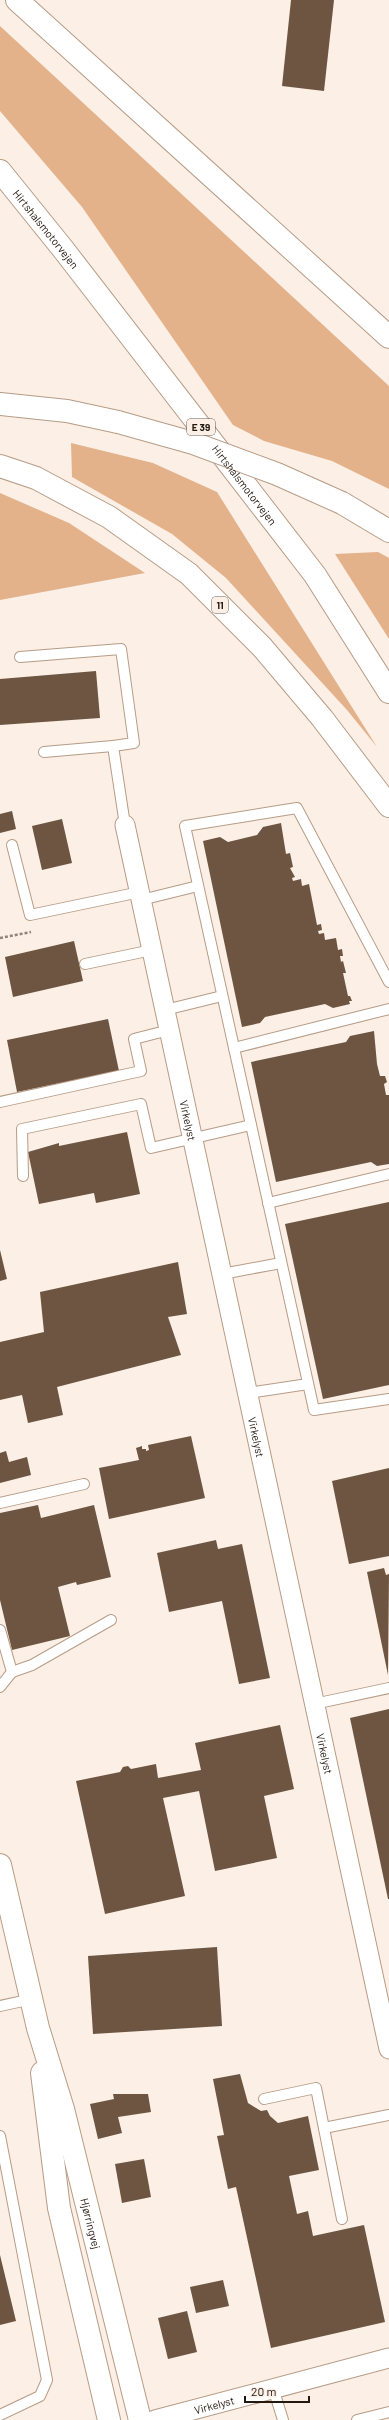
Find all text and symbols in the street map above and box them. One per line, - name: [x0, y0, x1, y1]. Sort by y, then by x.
- street label: Hirtshalsmotorvejen: [11, 187, 82, 271]
- road number: E 39: [187, 419, 215, 435]
- street label: Hirtshalsmotorvejen: [210, 442, 280, 527]
- road number: 11: [212, 597, 228, 613]
- street label: Virkelyst: [178, 1099, 199, 1142]
- street label: Virkelyst: [246, 1415, 268, 1458]
- street label: Virkelyst: [315, 1732, 336, 1775]
- street label: Hjørringvej: [79, 2197, 104, 2250]
- scale bar: [245, 2378, 309, 2404]
- text: 20 m: [251, 2384, 277, 2398]
- street label: Virkelyst: [192, 2393, 235, 2416]

